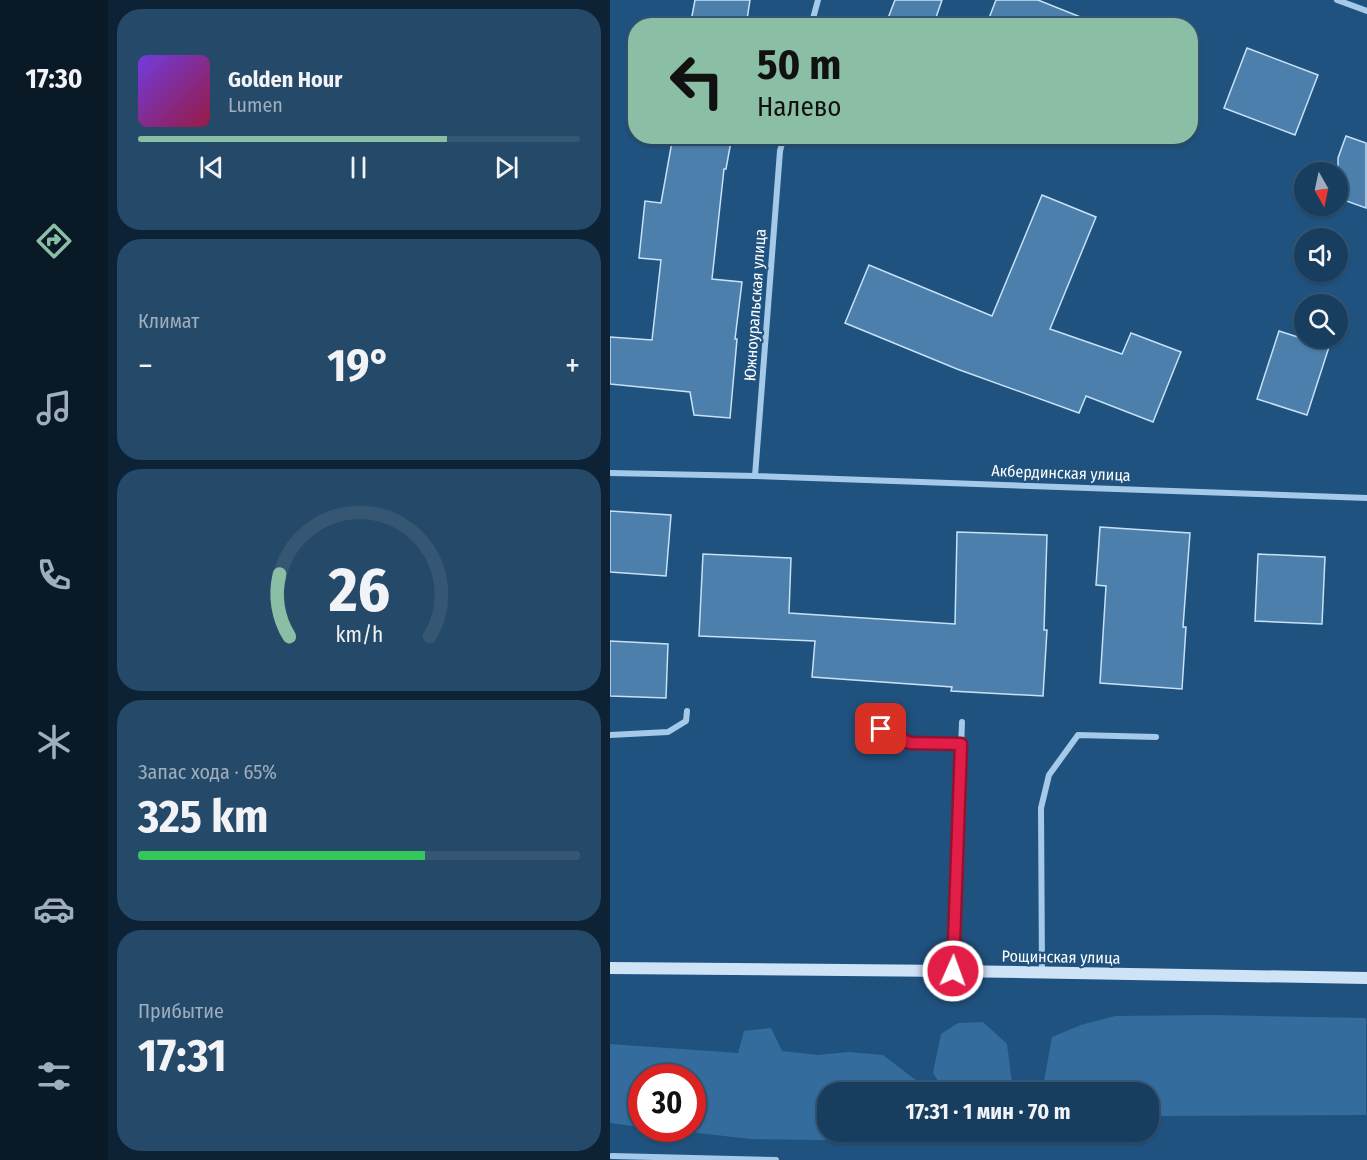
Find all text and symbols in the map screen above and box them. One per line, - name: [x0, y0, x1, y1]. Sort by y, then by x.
- text: 50 m: [757, 40, 841, 90]
- icon: left: [658, 42, 736, 120]
- text: 17:30: [25, 63, 83, 95]
- text: Golden Hour: [228, 66, 342, 93]
- text: Налево: [757, 91, 841, 123]
- text: Lumen: [228, 93, 283, 117]
- icon: previous: [195, 151, 228, 184]
- icon: pause: [342, 151, 375, 184]
- icon: next: [490, 151, 523, 184]
- north arrow: [1294, 162, 1348, 216]
- map controls: [1294, 162, 1348, 348]
- icon: directions: [33, 220, 75, 262]
- street label: Южноуральская улица: [740, 228, 770, 382]
- button: sound: [1294, 228, 1348, 282]
- button: search: [1294, 294, 1348, 348]
- text: Климат: [138, 309, 199, 333]
- text: 19°: [327, 339, 391, 393]
- text: −: [138, 346, 153, 386]
- text: +: [565, 346, 580, 386]
- icon: music: [33, 387, 75, 429]
- street label: Акбердинская улица: [991, 461, 1131, 485]
- text: 26: [327, 553, 390, 628]
- icon: phone: [33, 554, 75, 596]
- text: km/h: [335, 622, 383, 648]
- pin: [855, 703, 906, 754]
- icon: arrive: [864, 712, 897, 745]
- icon: climate: [33, 721, 75, 763]
- text: Запас хода · 65%: [138, 760, 277, 784]
- text: 325 km: [138, 790, 268, 844]
- icon: car: [33, 888, 75, 930]
- position arrow: [921, 939, 985, 1003]
- street label: Рощинская улица: [1001, 946, 1121, 968]
- text: Прибытие: [138, 999, 224, 1023]
- text: 17:31: [138, 1029, 227, 1083]
- icon: filters: [33, 1055, 75, 1097]
- speed limit sign: 30: [628, 1064, 706, 1142]
- text: 17:31 · 1 мин · 70 m: [905, 1098, 1071, 1125]

